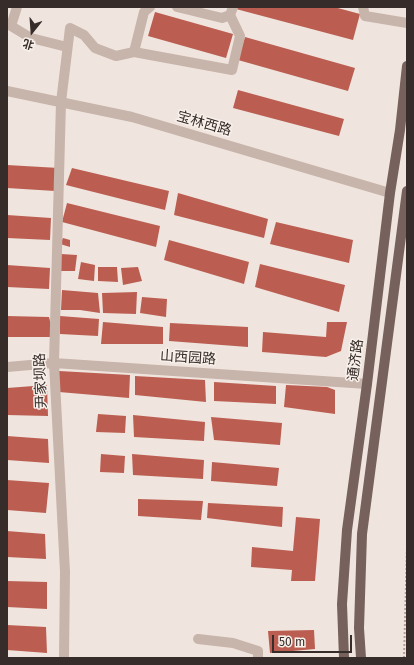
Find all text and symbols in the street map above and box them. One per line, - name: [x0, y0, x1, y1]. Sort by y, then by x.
- north arrow: [12, 12, 52, 52]
- text: 北: [21, 36, 36, 52]
- street label: 宝林西路: [175, 108, 233, 140]
- street label: 通济路: [345, 338, 367, 382]
- street label: 山西园路: [159, 348, 217, 368]
- street label: 尹家坝路: [32, 353, 50, 409]
- scale bar: [274, 627, 354, 653]
- text: 50 m: [279, 635, 305, 649]

